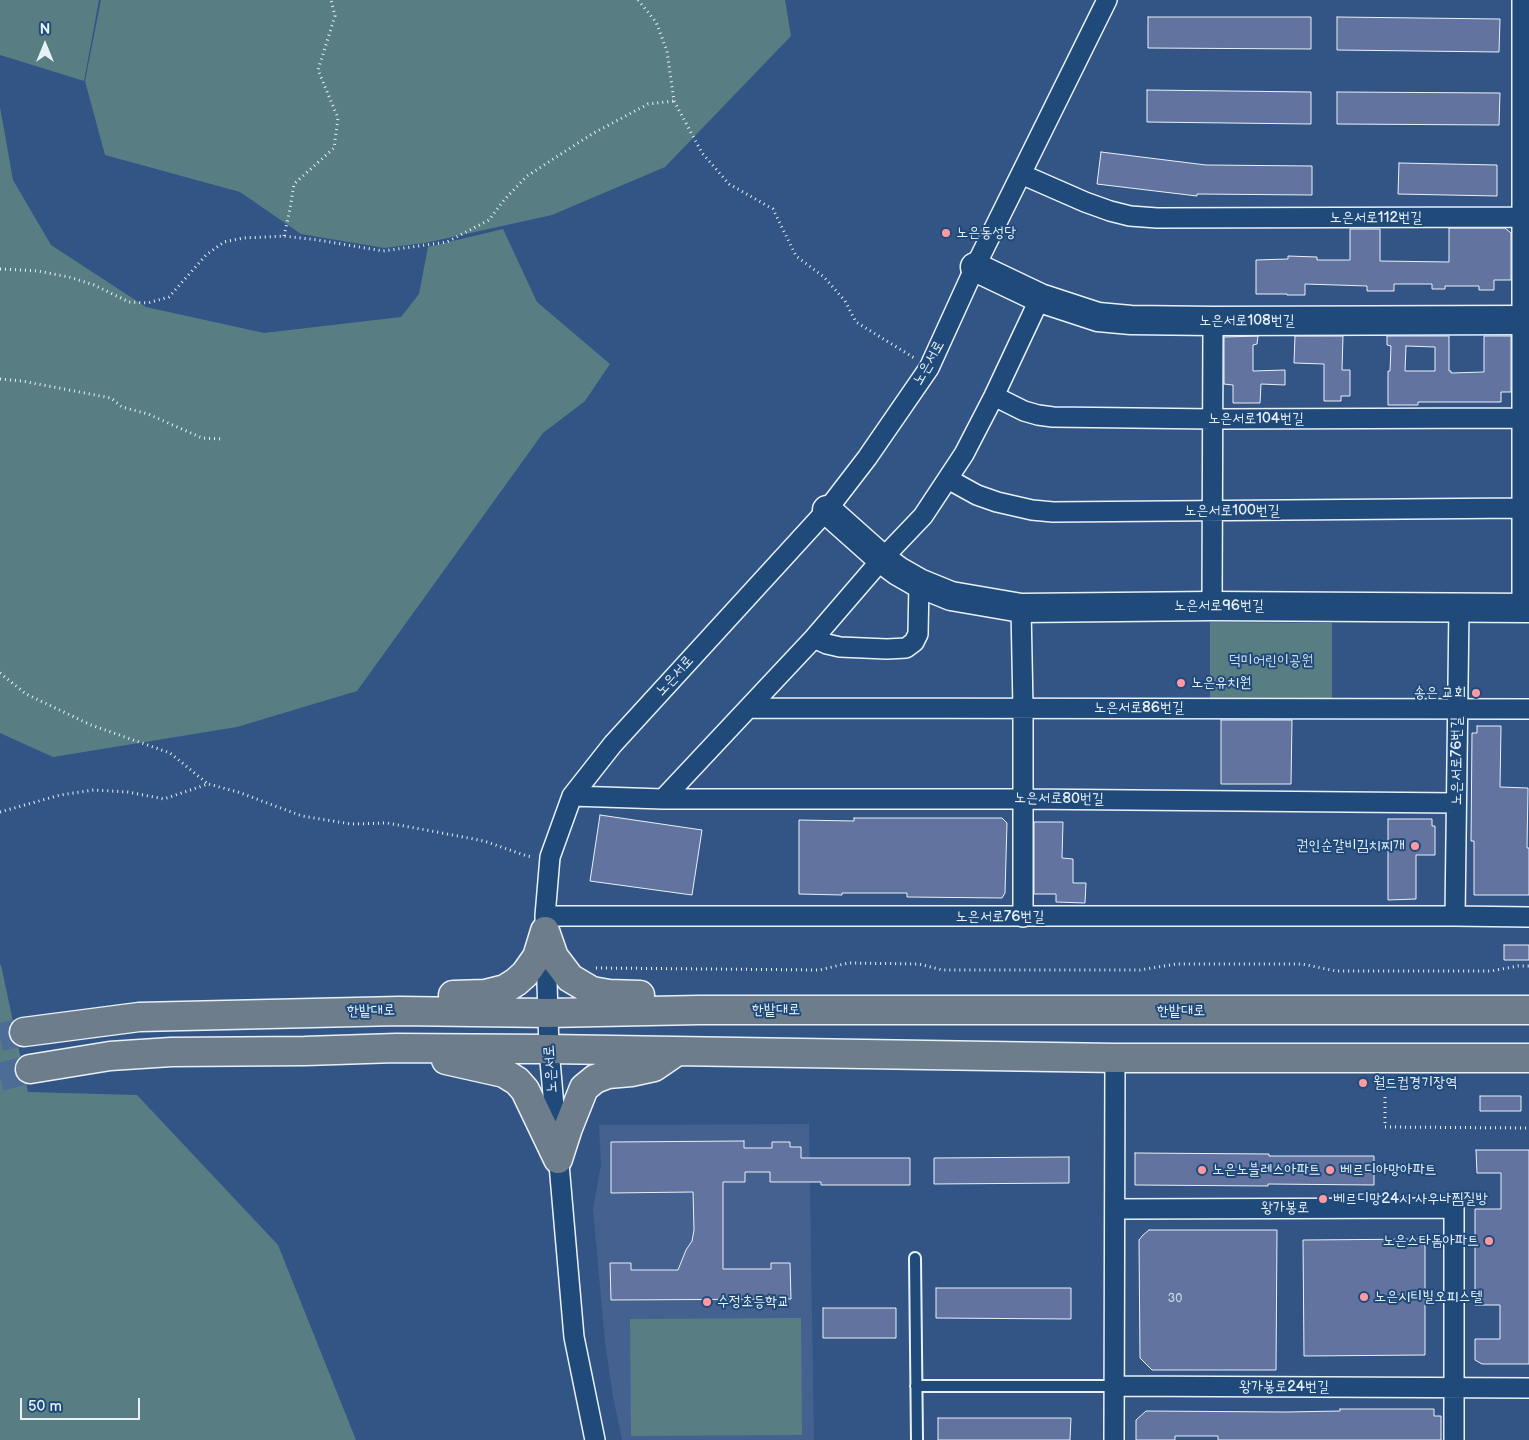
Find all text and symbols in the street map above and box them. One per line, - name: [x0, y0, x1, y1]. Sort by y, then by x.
- north arrow: [20, 20, 70, 70]
- text: N: [40, 21, 50, 38]
- street label: 노은서로112번길: [1330, 209, 1422, 227]
- place label: 노은동성당: [956, 224, 1016, 242]
- marker: 노은동성당: [940, 227, 952, 239]
- street label: 노은서로108번길: [1199, 312, 1295, 330]
- street label: 노은서로: [909, 338, 949, 388]
- street label: 노은서로104번길: [1208, 410, 1304, 428]
- street label: 노은서로100번길: [1184, 502, 1280, 520]
- street label: 노은서로96번길: [1174, 597, 1264, 615]
- street label: 노은서로: [652, 652, 698, 700]
- park label: 덕미어린이공원: [1229, 652, 1313, 670]
- place label: 노은유치원: [1191, 674, 1251, 692]
- marker: 노은유치원: [1175, 677, 1187, 689]
- place label: 송은 교회: [1414, 684, 1466, 702]
- marker: 송은 교회: [1470, 687, 1482, 699]
- street label: 노은서로86번길: [1094, 699, 1184, 717]
- street label: 노은서로76번길: [1448, 717, 1466, 805]
- street label: 노은서로80번길: [1014, 789, 1104, 809]
- place label: 권인순갈비김치찌개: [1296, 837, 1405, 855]
- marker: 권인순갈비김치찌개: [1409, 840, 1421, 852]
- street label: 노은서로76번길: [956, 908, 1044, 926]
- street label: 한밭대로: [752, 1001, 800, 1019]
- street label: 한밭대로: [347, 1002, 395, 1020]
- street label: 한밭대로: [1157, 1002, 1205, 1020]
- street label: 노은서로: [540, 1044, 562, 1094]
- place label: 월드컵경기장역: [1373, 1074, 1457, 1092]
- marker: 월드컵경기장역: [1357, 1077, 1369, 1089]
- place label: 노은노블레스아파트: [1212, 1161, 1321, 1179]
- place label: 베르디아망아파트: [1340, 1161, 1437, 1179]
- marker: 노은노블레스아파트: [1196, 1164, 1208, 1176]
- marker: 베르디아망아파트: [1324, 1164, 1336, 1176]
- place label: 베르디망24시 사우나찜질방: [1333, 1190, 1488, 1208]
- marker: 베르디망24시 사우나찜질방: [1317, 1193, 1329, 1205]
- street label: 왕가봉로: [1261, 1199, 1309, 1217]
- place label: 노은스타돔아파트: [1382, 1232, 1479, 1250]
- marker: 노은스타돔아파트: [1483, 1235, 1495, 1247]
- place label: 노은시티빌오피스텔: [1374, 1288, 1483, 1306]
- marker: 노은시티빌오피스텔: [1358, 1291, 1370, 1303]
- house number: 30: [1168, 1292, 1182, 1306]
- place label: 수정초등학교: [717, 1293, 789, 1311]
- marker: 수정초등학교: [701, 1296, 713, 1308]
- street label: 왕가봉로24번길: [1239, 1378, 1329, 1396]
- scale bar: [22, 1388, 142, 1420]
- text: 50 m: [28, 1397, 62, 1416]

